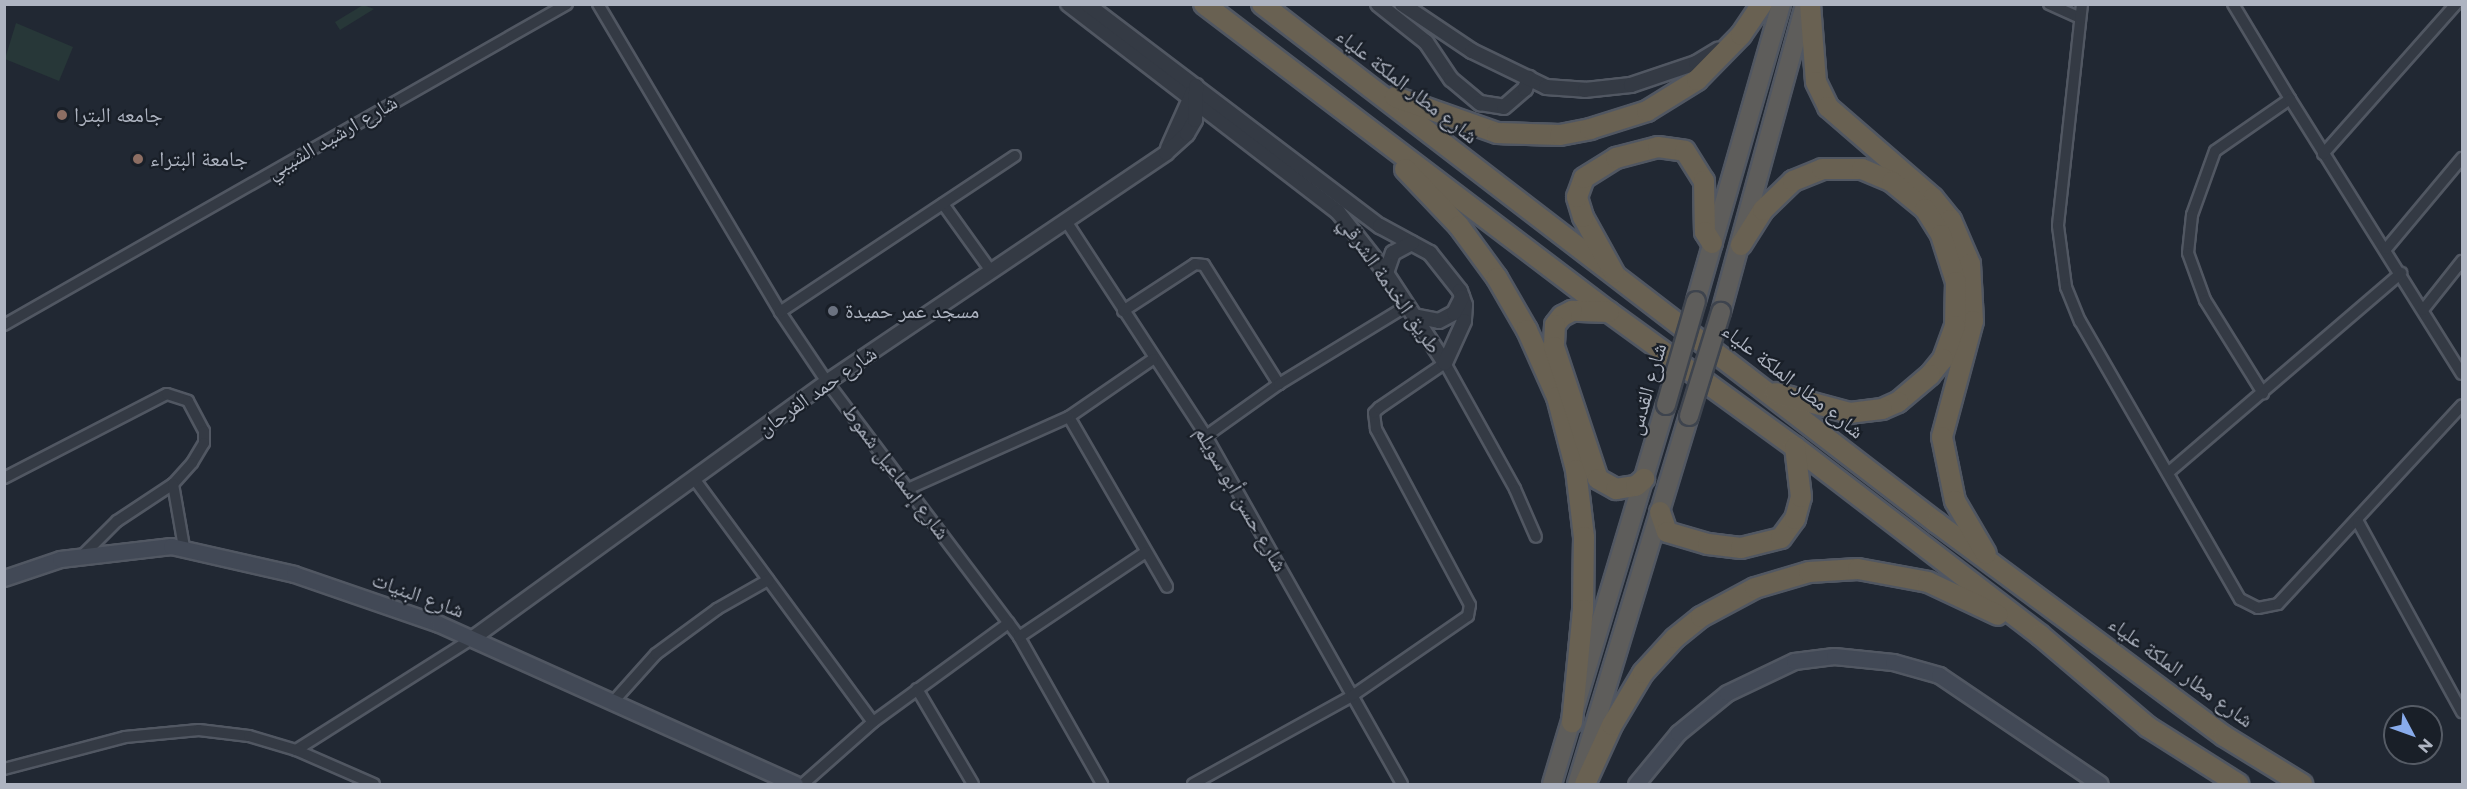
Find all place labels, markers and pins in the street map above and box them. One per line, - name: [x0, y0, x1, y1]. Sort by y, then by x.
- place label: جامعه البترا: [74, 102, 163, 128]
- marker: جامعه البترا: [55, 108, 69, 122]
- place label: جامعة البتراء: [150, 146, 248, 172]
- marker: جامعة البتراء: [131, 152, 145, 166]
- place label: مسجد عمر حميدة: [845, 298, 979, 324]
- marker: مسجد عمر حميدة: [826, 304, 840, 318]

